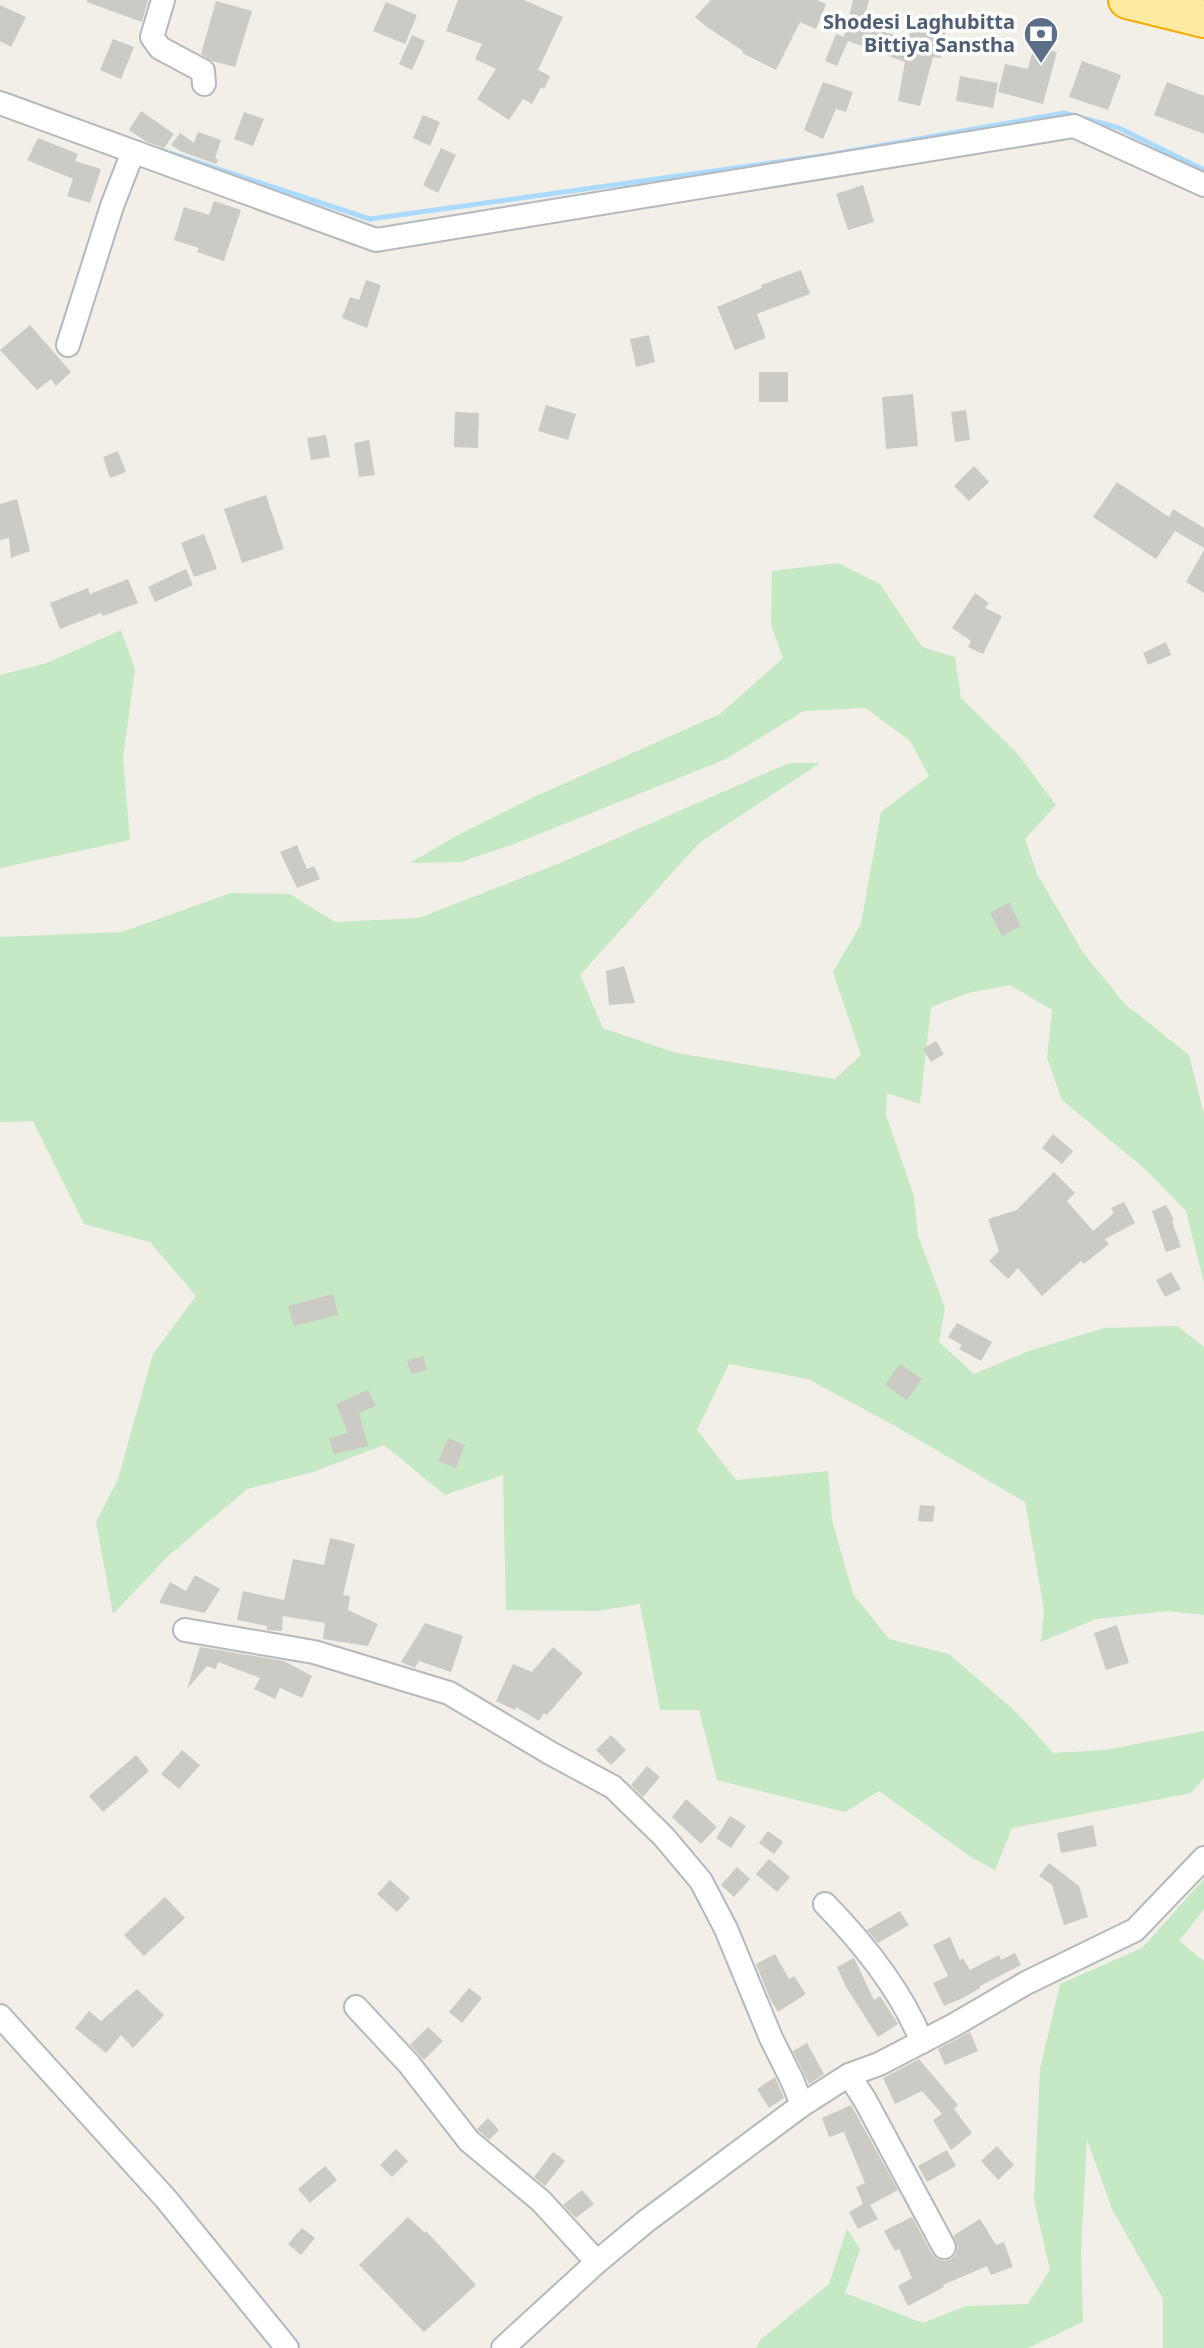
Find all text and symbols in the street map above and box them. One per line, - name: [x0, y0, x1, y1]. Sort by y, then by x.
- place label: Shodesi Laghubitta Bittiya Sanstha: [823, 8, 1015, 58]
- bank icon: Shodesi Laghubitta Bittiya Sanstha: [1022, 15, 1060, 65]

